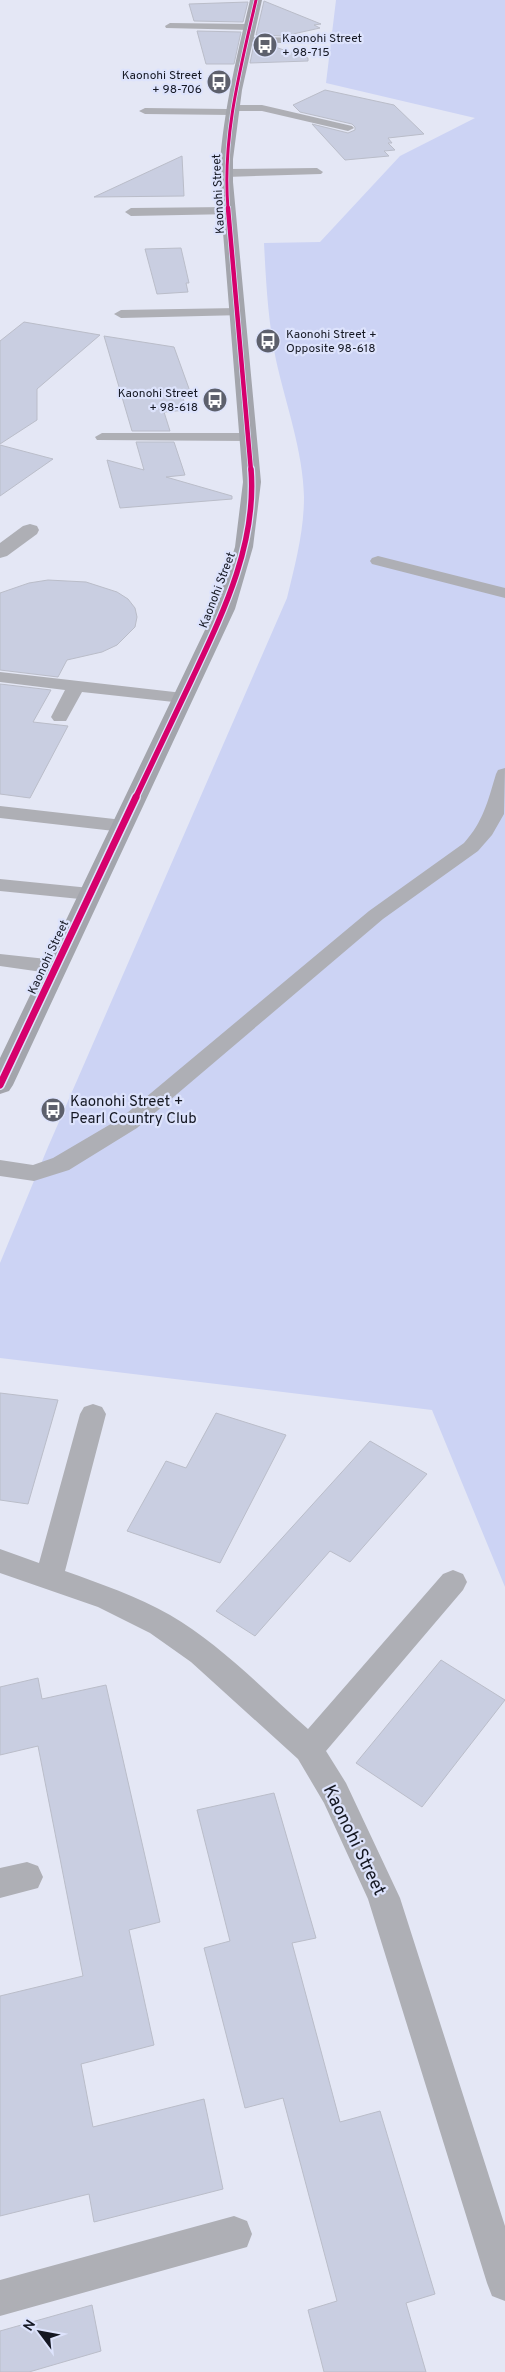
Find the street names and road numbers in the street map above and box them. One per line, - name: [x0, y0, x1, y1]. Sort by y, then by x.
- street label: Kaonohi Street: [209, 153, 229, 234]
- street label: Kaonohi Street: [196, 550, 240, 631]
- street label: Kaonohi Street: [25, 918, 73, 997]
- street label: Kaonohi Street: [317, 1782, 390, 1900]

